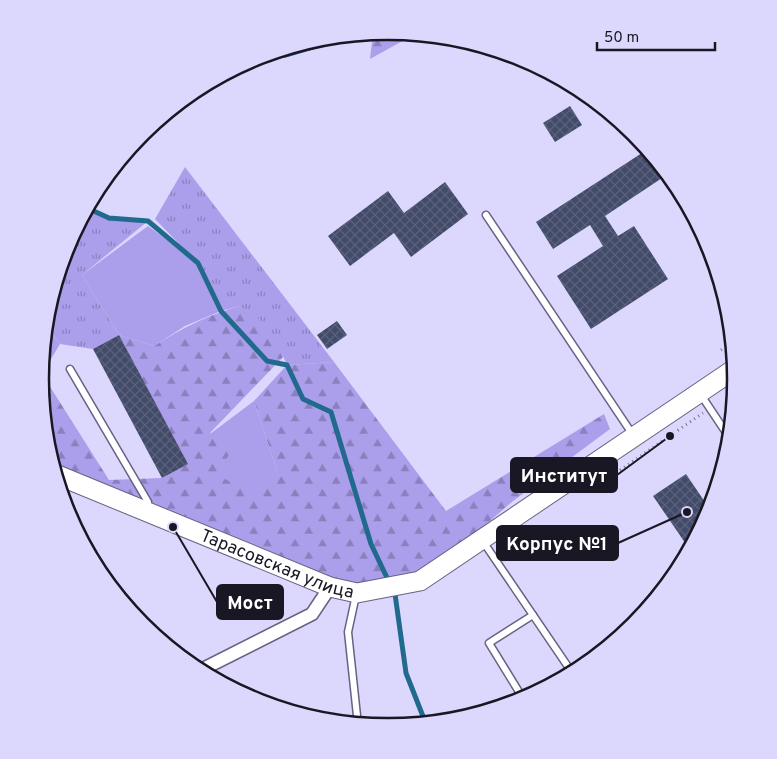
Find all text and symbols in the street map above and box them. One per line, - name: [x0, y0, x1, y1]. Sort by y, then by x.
- scale bar: [597, 20, 714, 52]
- text: 50 m: [604, 29, 639, 48]
- callout: Институт: [511, 458, 617, 492]
- text: Институт: [521, 465, 607, 489]
- street label: Тарасовская улица: [197, 525, 356, 605]
- callout: Корпус №1: [497, 526, 618, 560]
- text: Корпус №1: [506, 533, 608, 557]
- callout: Мост: [217, 585, 283, 619]
- text: Мост: [227, 592, 273, 616]

